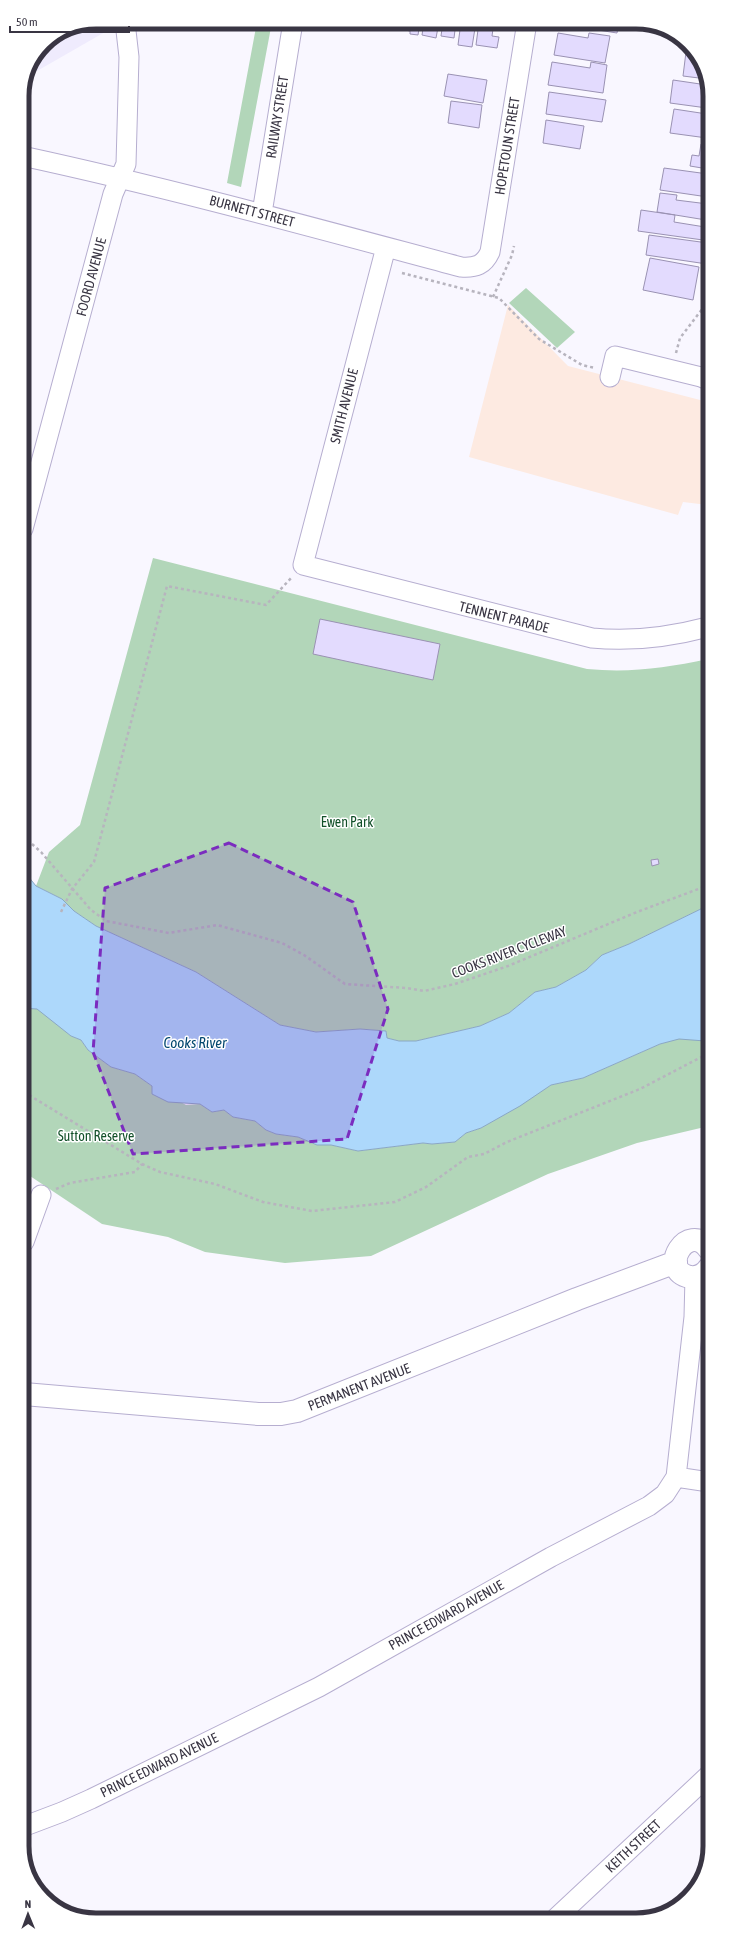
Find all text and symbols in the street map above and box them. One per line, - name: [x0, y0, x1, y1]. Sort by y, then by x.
- scale bar: [10, 8, 129, 34]
- text: 50 m: [16, 15, 38, 29]
- street label: RAILWAY STREET: [263, 75, 291, 159]
- street label: HOPETOUN STREET: [491, 96, 523, 196]
- street label: BURNETT STREET: [208, 192, 296, 230]
- street label: FOORD AVENUE: [73, 236, 109, 318]
- street label: SMITH AVENUE: [327, 367, 361, 445]
- street label: TENNENT PARADE: [458, 598, 550, 636]
- park label: Ewen Park: [321, 814, 373, 830]
- street label: COOKS RIVER CYCLEWAY: [449, 923, 569, 981]
- water label: Cooks River: [163, 1034, 227, 1051]
- park label: Sutton Reserve: [58, 1128, 134, 1144]
- street label: PERMANENT AVENUE: [305, 1360, 413, 1414]
- street label: PRINCE EDWARD AVENUE: [386, 1577, 506, 1653]
- street label: PRINCE EDWARD AVENUE: [98, 1730, 220, 1800]
- street label: KEITH STREET: [602, 1816, 664, 1876]
- north arrow: [8, 1894, 48, 1934]
- text: N: [24, 1898, 31, 1910]

